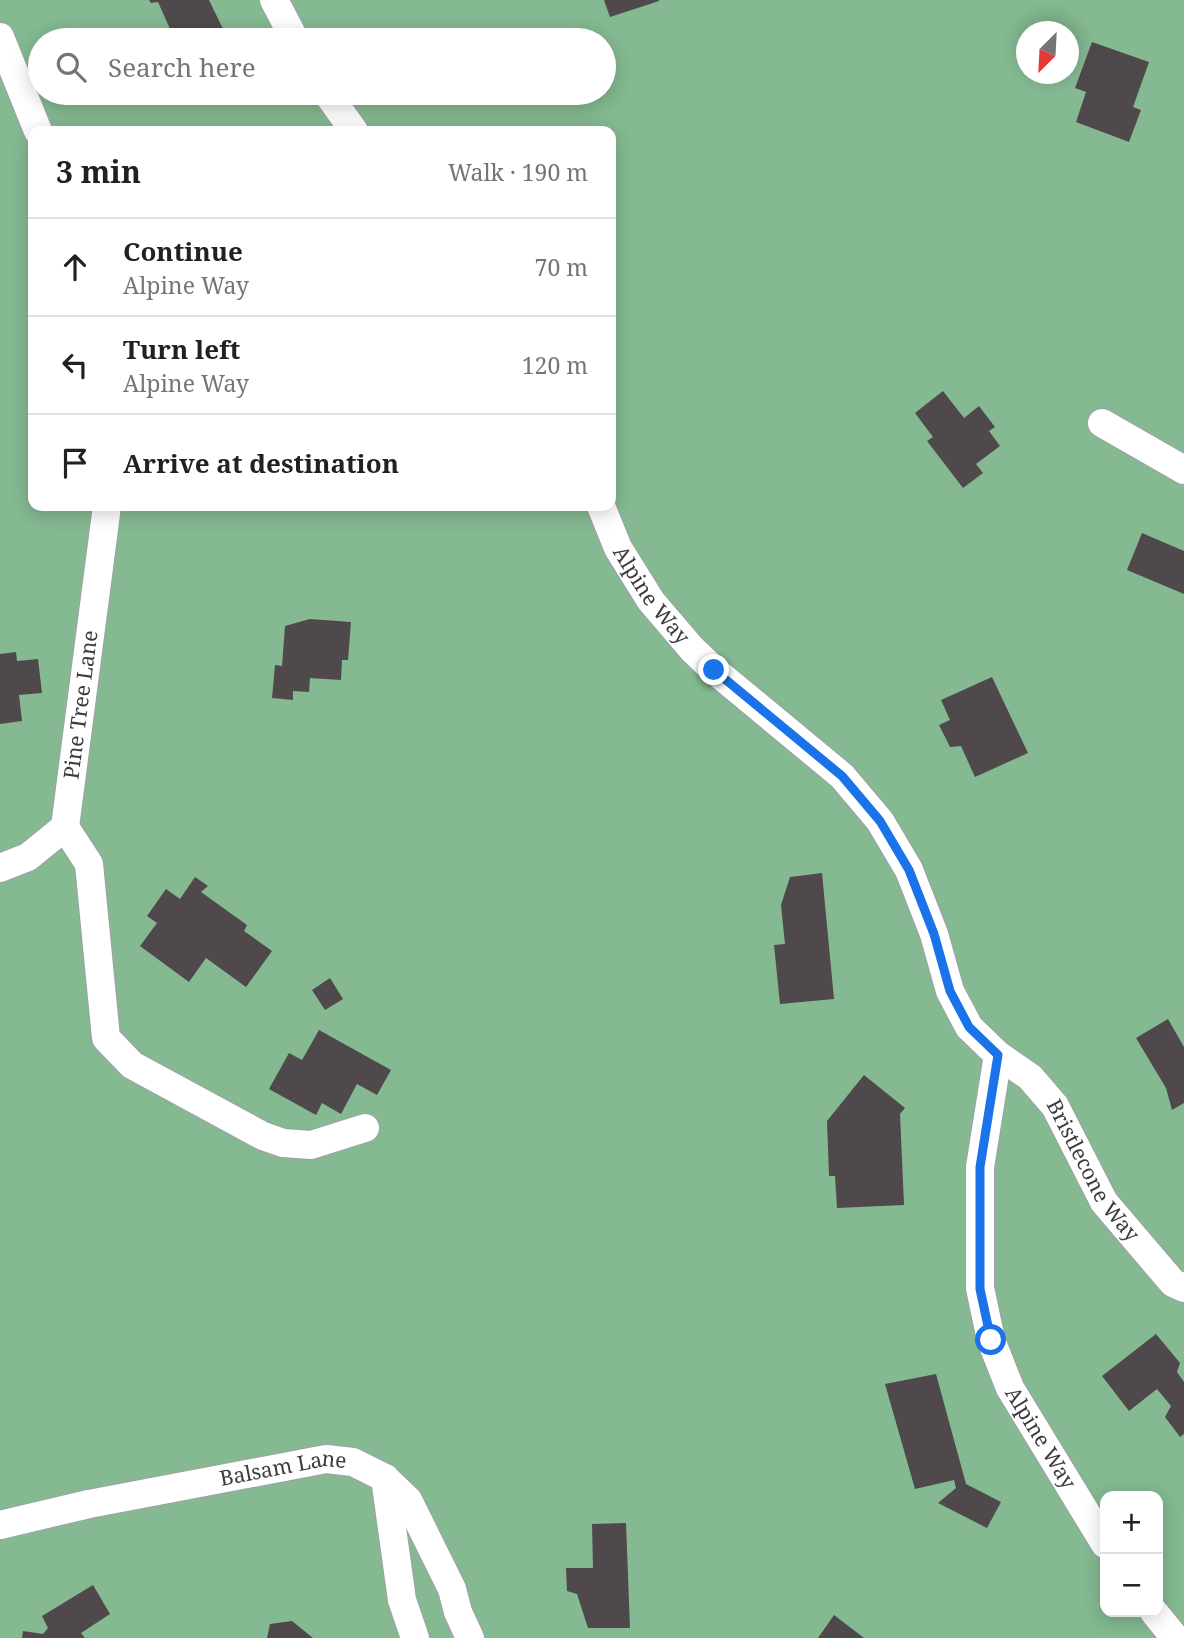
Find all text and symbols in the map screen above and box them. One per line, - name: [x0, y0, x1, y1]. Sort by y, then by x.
- north arrow: [1016, 21, 1079, 84]
- search box: [28, 28, 616, 105]
- icon: search: [52, 48, 90, 86]
- text: Search here: [108, 49, 256, 85]
- text: 3 min: [56, 151, 141, 192]
- text: Walk · 190 m: [448, 156, 588, 188]
- text: Continue: [123, 233, 243, 269]
- icon: ahead: [56, 248, 94, 286]
- text: 70 m: [535, 251, 588, 283]
- text: Alpine Way: [123, 269, 249, 301]
- text: Turn left: [123, 331, 240, 367]
- icon: left: [56, 346, 94, 384]
- text: 120 m: [522, 349, 588, 381]
- text: Alpine Way: [123, 367, 249, 399]
- icon: arrive: [56, 444, 94, 482]
- text: Arrive at destination: [123, 445, 399, 481]
- street label: Alpine Way: [607, 540, 697, 650]
- street label: Pine Tree Lane: [56, 628, 104, 781]
- route end: [698, 654, 729, 685]
- street label: Bristlecone Way: [1041, 1094, 1147, 1247]
- route start: [975, 1324, 1006, 1355]
- street label: Alpine Way: [999, 1381, 1083, 1494]
- street label: Balsam Lane: [217, 1444, 348, 1492]
- map controls: [1100, 1491, 1163, 1617]
- button: +: [1100, 1491, 1163, 1554]
- button: −: [1100, 1554, 1163, 1617]

